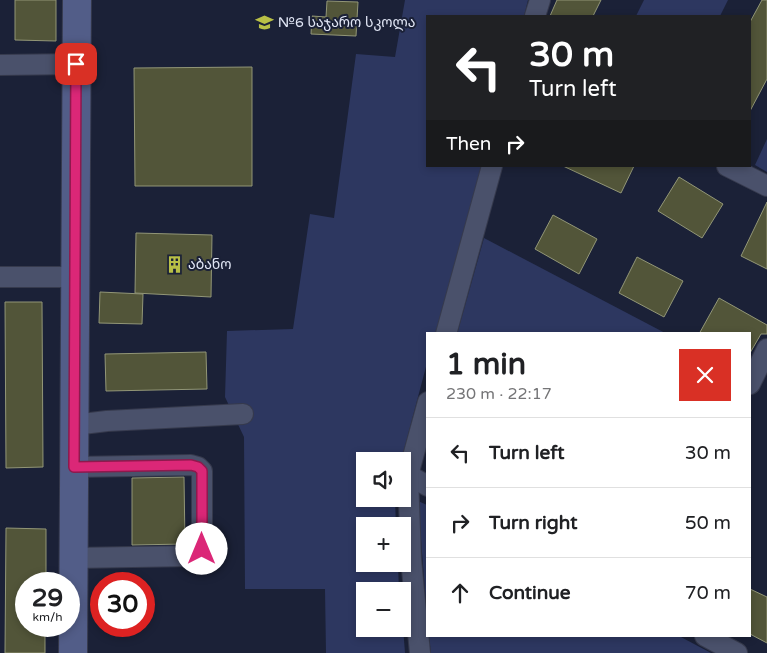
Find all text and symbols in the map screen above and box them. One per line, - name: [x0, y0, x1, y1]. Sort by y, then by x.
- school or university icon: №6 საჯარო სკოლა: [254, 12, 274, 32]
- place label: №6 საჯარო სკოლა: [278, 14, 416, 31]
- text: 30 m: [529, 34, 614, 76]
- icon: left: [446, 35, 511, 100]
- pin: [55, 43, 97, 85]
- icon: arrive: [62, 50, 90, 78]
- text: Turn left: [529, 76, 617, 102]
- icon: right: [501, 130, 529, 158]
- text: Then: [446, 133, 491, 155]
- building icon: აბანო: [164, 254, 184, 274]
- place label: აბანო: [188, 256, 232, 273]
- text: 1 min: [446, 346, 526, 383]
- button: close: [679, 349, 731, 401]
- text: 230 m · 22:17: [446, 384, 552, 404]
- icon: left: [446, 439, 474, 467]
- text: Turn left: [489, 442, 565, 464]
- text: 30 m: [685, 442, 731, 464]
- map controls: [356, 452, 411, 637]
- button: sound: [356, 452, 411, 507]
- icon: right: [446, 509, 474, 537]
- text: Turn right: [489, 512, 577, 534]
- text: 50 m: [685, 512, 731, 534]
- button: +: [356, 517, 411, 572]
- position arrow: [175, 522, 227, 574]
- speed limit sign: 30: [90, 572, 155, 637]
- icon: ahead: [446, 579, 474, 607]
- button: −: [356, 582, 411, 637]
- text: Continue: [489, 582, 571, 604]
- text: 70 m: [685, 582, 731, 604]
- text: 29: [32, 583, 63, 613]
- text: km/h: [32, 610, 63, 624]

